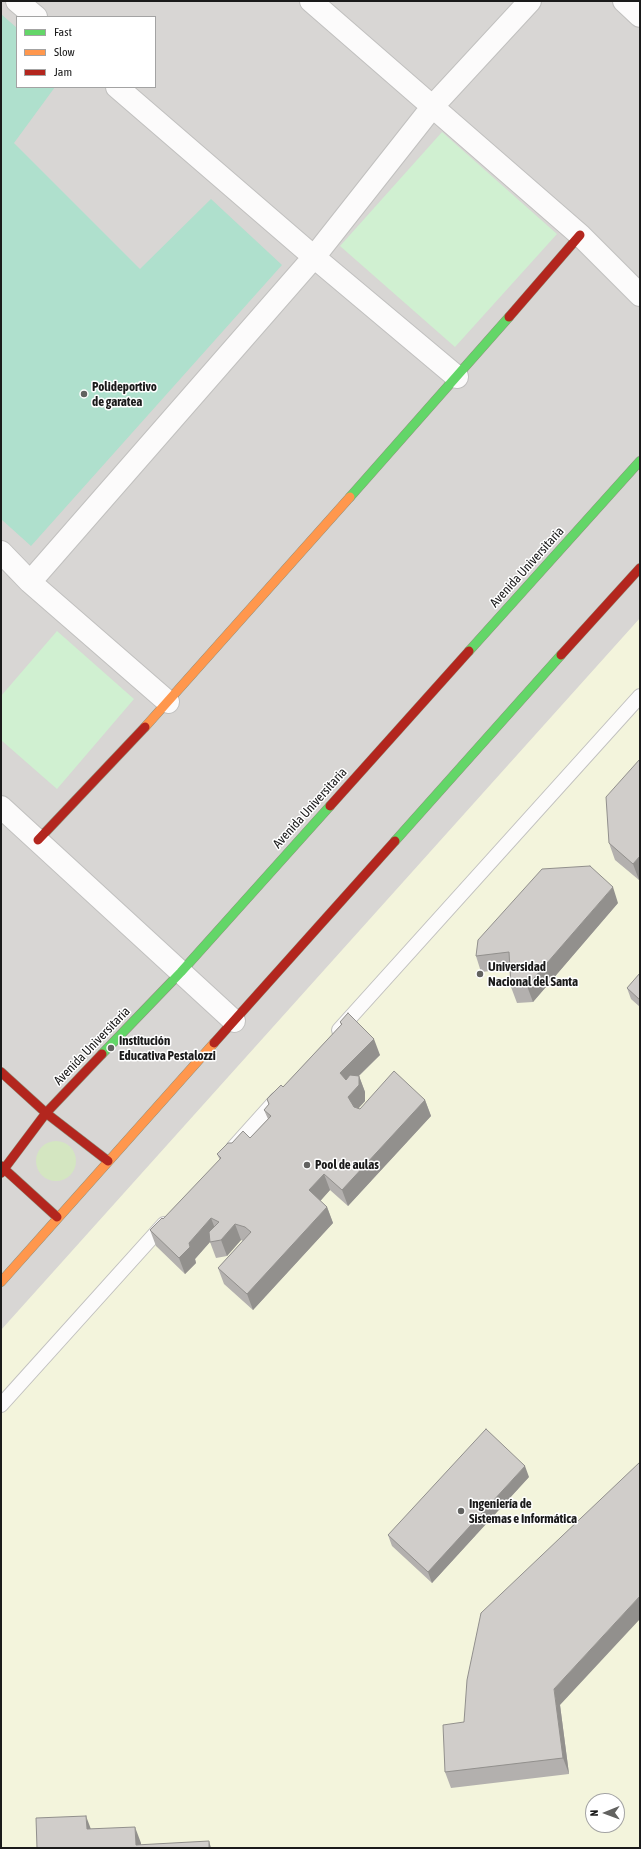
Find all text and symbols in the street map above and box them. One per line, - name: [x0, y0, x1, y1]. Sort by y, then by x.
- legend: [16, 16, 156, 88]
- text: Fast: [54, 25, 72, 39]
- text: Slow: [54, 45, 75, 59]
- text: Jam: [54, 65, 72, 79]
- place label: Polideportivo de garatea: [92, 379, 157, 410]
- marker: Polideportivo de garatea: [79, 389, 89, 399]
- street label: Avenida Universitaria: [487, 524, 567, 610]
- street label: Avenida Universitaria: [270, 765, 350, 851]
- place label: Universidad Nacional del Santa: [488, 959, 578, 990]
- marker: Universidad Nacional del Santa: [475, 969, 485, 979]
- street label: Avenida Universitaria: [51, 1004, 133, 1088]
- place label: Institución Educativa Pestalozzi: [119, 1033, 216, 1064]
- marker: Institución Educativa Pestalozzi: [106, 1043, 116, 1053]
- place label: Pool de aulas: [315, 1157, 379, 1173]
- marker: Pool de aulas: [302, 1160, 312, 1170]
- place label: Ingeniería de Sistemas e Informática: [469, 1496, 577, 1527]
- marker: Ingeniería de Sistemas e Informática: [456, 1506, 466, 1516]
- north arrow: [585, 1793, 625, 1833]
- text: N: [588, 1810, 600, 1817]

